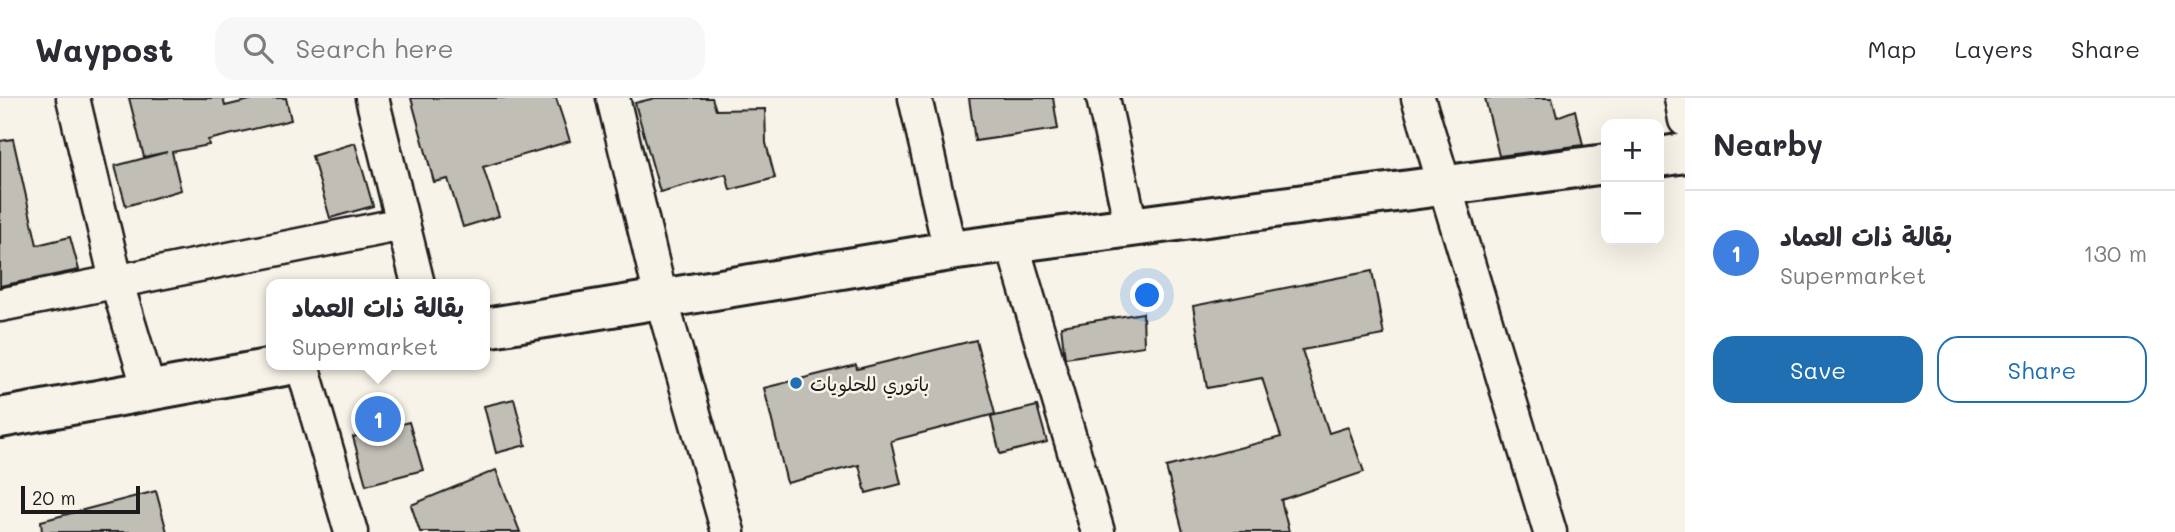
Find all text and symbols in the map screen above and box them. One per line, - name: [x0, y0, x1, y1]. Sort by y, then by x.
- search box: [215, 17, 705, 80]
- text: Waypost: [35, 27, 173, 70]
- icon: search: [239, 29, 277, 67]
- text: Search here: [295, 31, 454, 65]
- text: Map: [1868, 33, 1916, 64]
- text: Layers: [1954, 33, 2033, 64]
- text: Share: [2071, 33, 2140, 64]
- map controls: [1601, 119, 1664, 245]
- button: +: [1601, 119, 1664, 182]
- text: Nearby: [1713, 124, 1823, 164]
- button: −: [1601, 182, 1664, 245]
- text: بقالة ذات العماد: [1780, 219, 1952, 253]
- text: 1: [1731, 238, 1741, 268]
- text: 130 m: [2083, 238, 2147, 268]
- text: Supermarket: [1780, 260, 1926, 290]
- your location: [1130, 278, 1164, 312]
- popup: [266, 279, 490, 370]
- text: بقالة ذات العماد: [292, 290, 464, 324]
- text: Supermarket: [292, 331, 438, 361]
- button: Save: [1713, 336, 1923, 403]
- button: Share: [1937, 336, 2147, 403]
- place label: باتوري للحلويات: [810, 371, 929, 399]
- marker: باتوري للحلويات: [788, 375, 804, 391]
- pin: 1: [355, 393, 401, 445]
- scale bar: [21, 483, 140, 515]
- text: 20 m: [32, 485, 76, 510]

